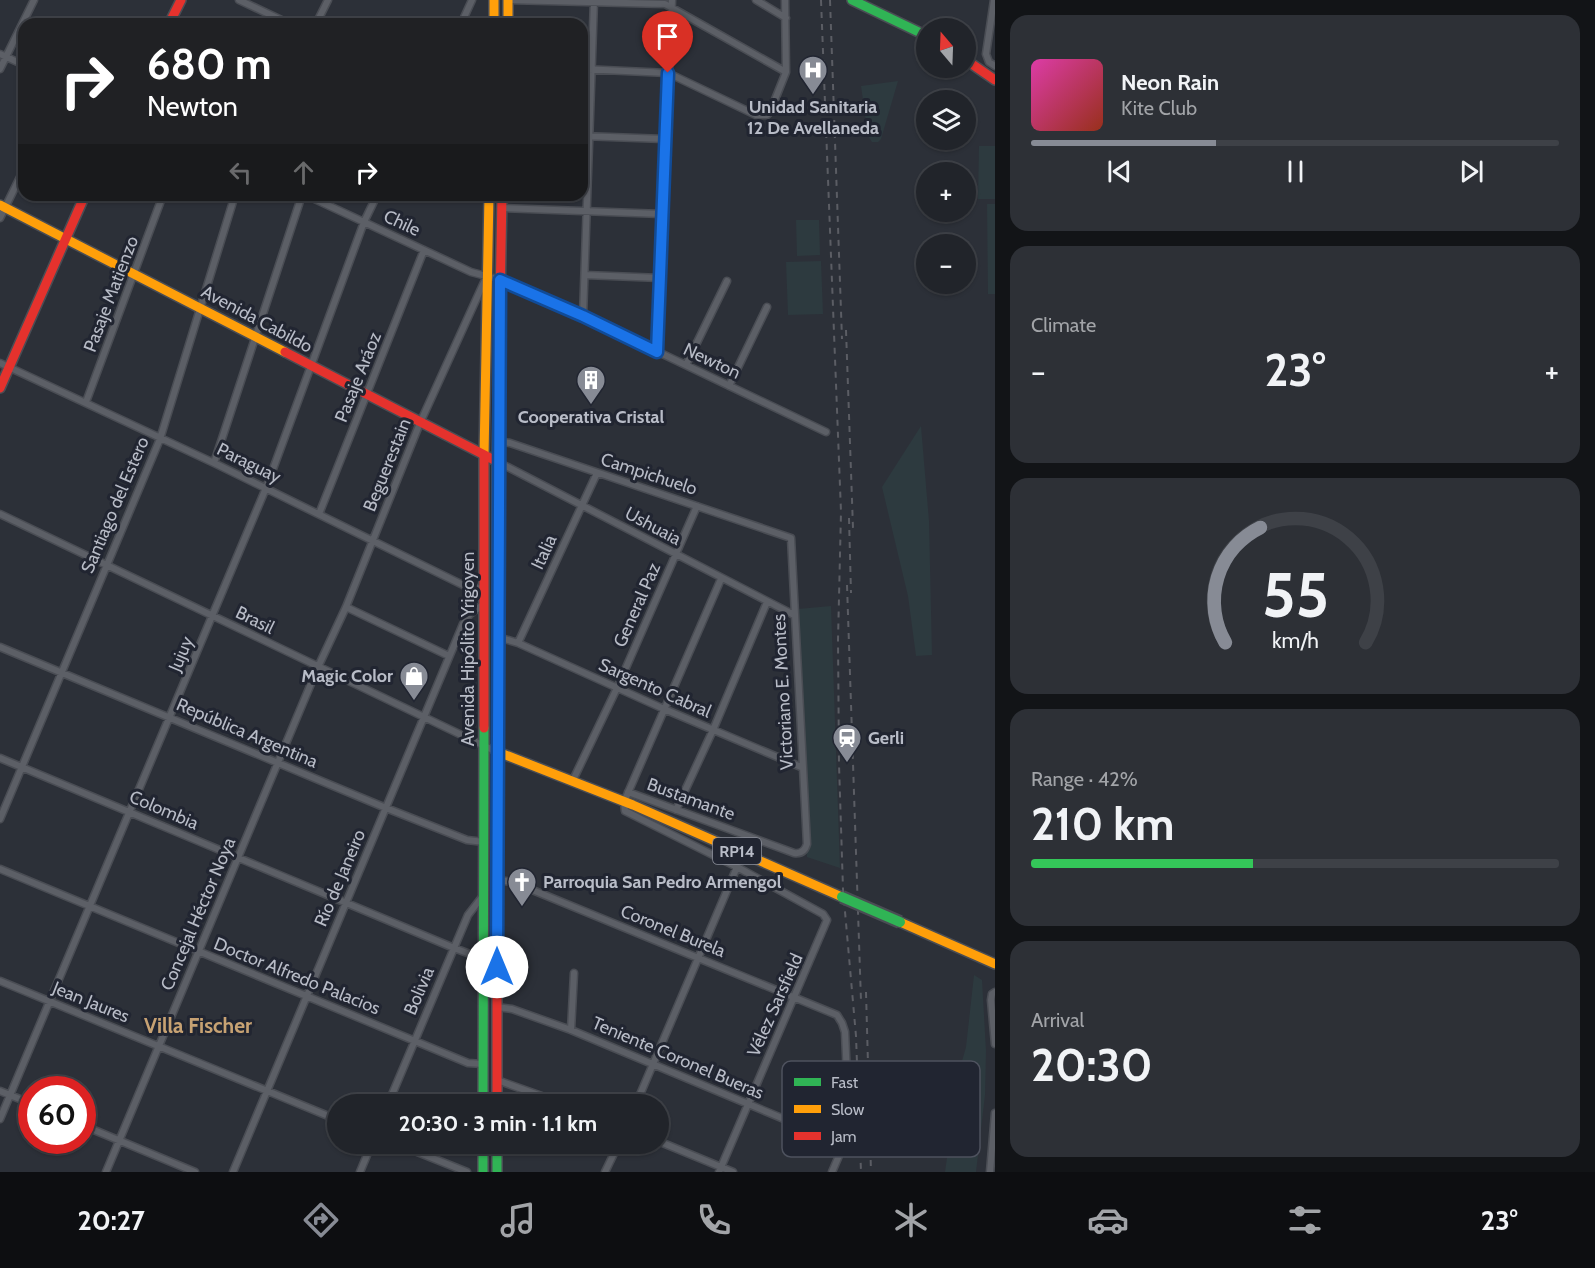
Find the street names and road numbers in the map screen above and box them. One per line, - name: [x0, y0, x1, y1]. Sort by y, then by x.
- street label: Chile: [380, 205, 424, 241]
- street label: Pasaje Matienzo: [79, 233, 143, 355]
- street label: Avenida Cabildo: [198, 281, 316, 358]
- street label: Pasaje Aráoz: [330, 328, 386, 425]
- street label: Newton: [680, 338, 744, 384]
- street label: Beguerestain: [358, 415, 416, 515]
- street label: Santiago del Estero: [76, 433, 154, 576]
- street label: Paraguay: [213, 438, 285, 488]
- street label: Campichuelo: [598, 448, 700, 500]
- street label: Ushuaia: [621, 502, 685, 550]
- street label: Italia: [526, 531, 562, 573]
- street label: Avenida Hipólito Yrigoyen: [457, 552, 479, 746]
- street label: General Paz: [609, 559, 666, 651]
- street label: Brasil: [232, 601, 279, 639]
- street label: Victoriano E. Montes: [768, 613, 798, 771]
- street label: Jujuy: [163, 633, 198, 676]
- street label: Sargento Cabral: [595, 653, 715, 723]
- street label: República Argentina: [173, 693, 321, 773]
- street label: Bustamante: [644, 773, 738, 825]
- street label: Colombia: [126, 786, 202, 835]
- street label: Río de Janeiro: [310, 826, 370, 930]
- street label: Concejal Héctor Noya: [156, 834, 240, 994]
- road number: RP14: [713, 838, 761, 864]
- street label: Coronel Burela: [617, 900, 729, 962]
- street label: Doctor Alfredo Palacios: [211, 933, 383, 1019]
- street label: Vélez Sarsfield: [742, 950, 808, 1060]
- street label: Bolivia: [399, 963, 439, 1018]
- street label: Jean Jaures: [48, 976, 133, 1027]
- street label: Teniente Coronel Bueras: [589, 1012, 767, 1104]

